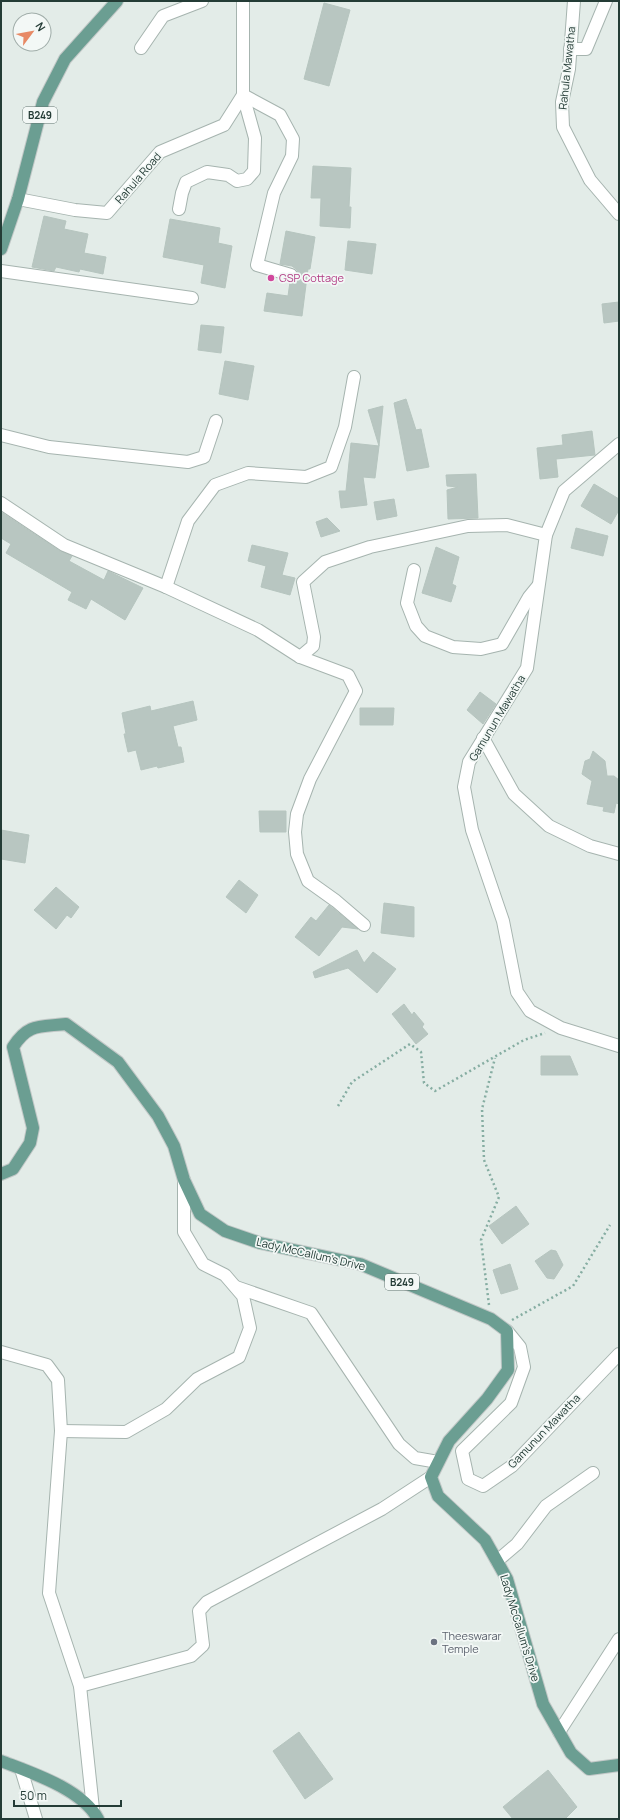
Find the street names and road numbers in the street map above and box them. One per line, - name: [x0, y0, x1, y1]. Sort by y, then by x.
- street label: Rahula Mawatha: [555, 26, 578, 110]
- road number: B249: [23, 107, 57, 123]
- street label: Rahula Road: [111, 149, 164, 206]
- street label: Gamunun Mawatha: [465, 672, 528, 764]
- street label: Lady McCallum's Drive: [255, 1234, 368, 1273]
- road number: B249: [385, 1274, 419, 1290]
- street label: Gamunun Mawatha: [504, 1390, 583, 1471]
- street label: Lady McCallum's Drive: [497, 1572, 544, 1684]

